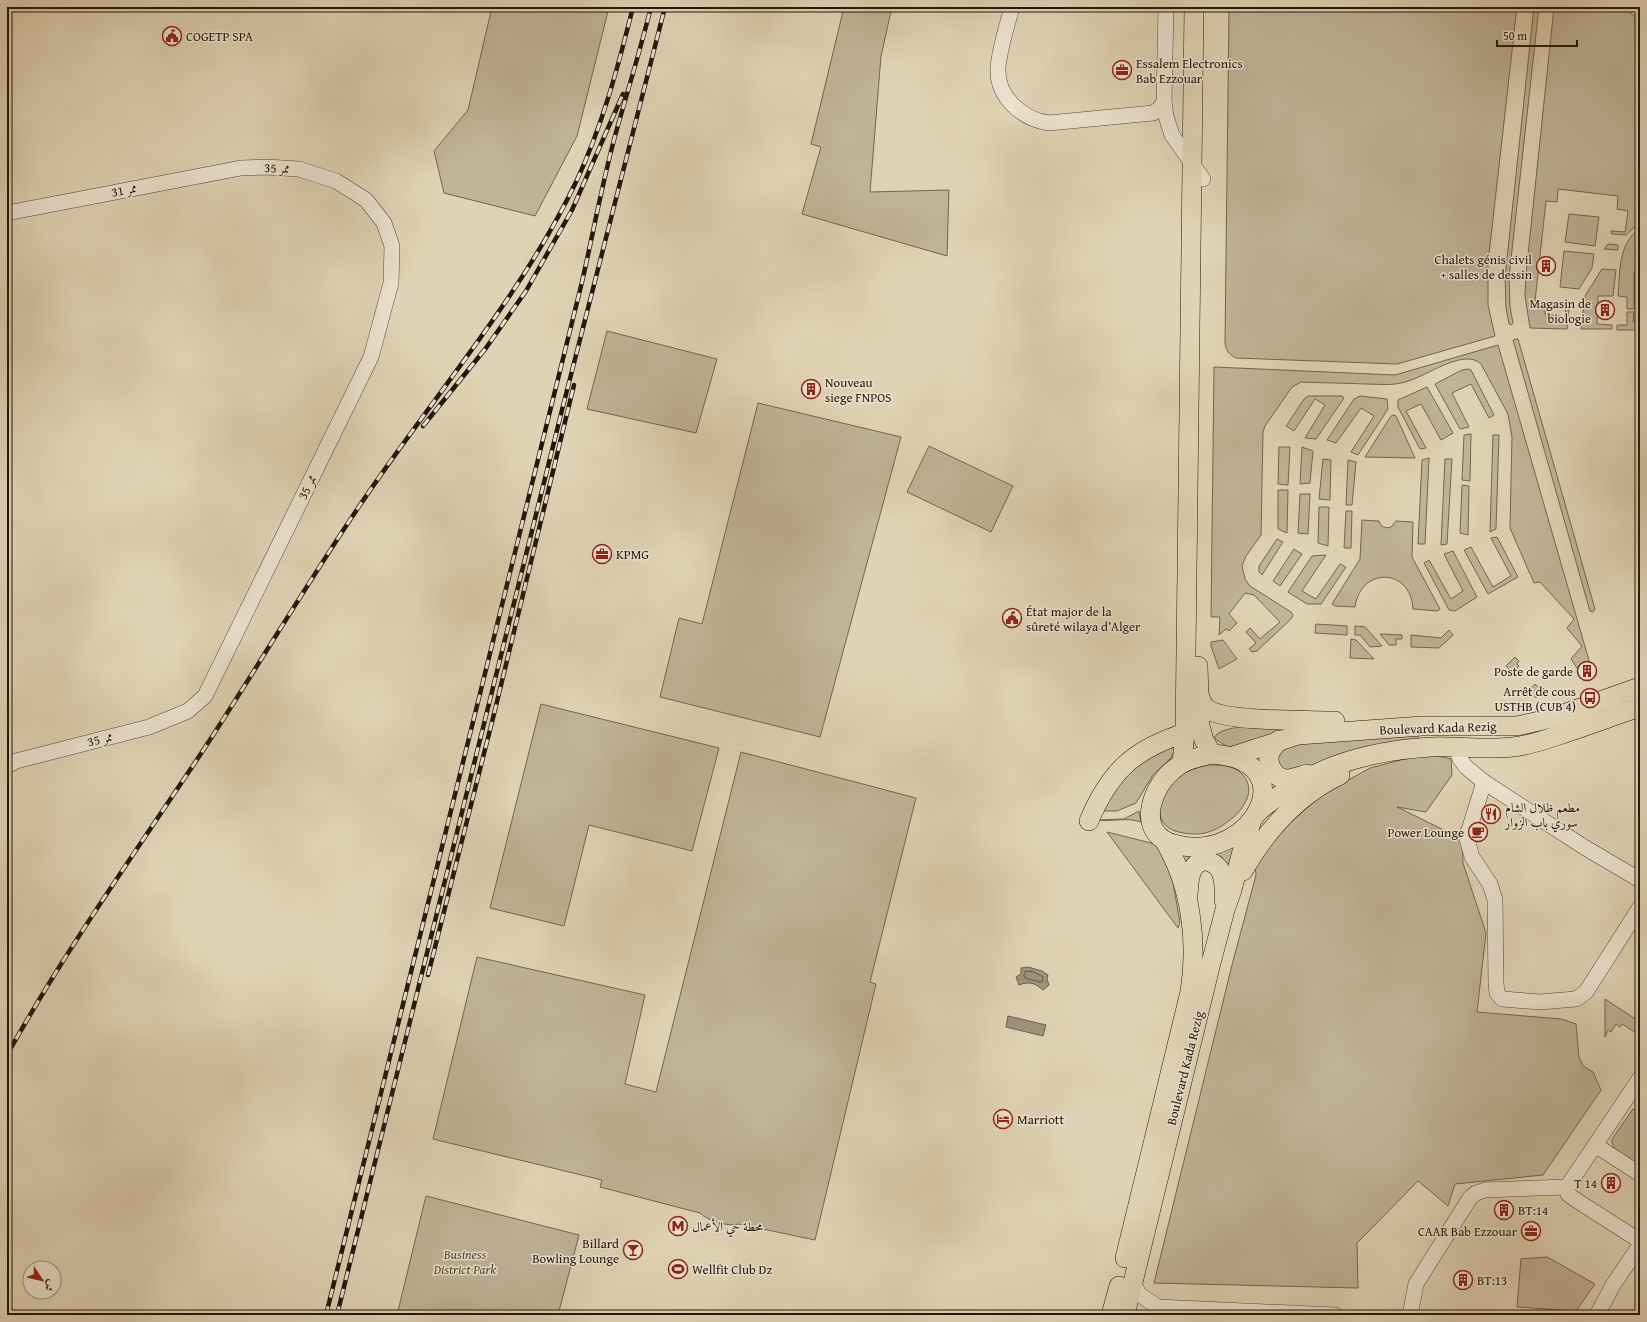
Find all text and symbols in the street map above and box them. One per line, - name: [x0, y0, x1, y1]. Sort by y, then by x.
- scale bar: [1497, 22, 1577, 48]
- public building icon: COGETP SPA: [161, 25, 183, 47]
- place label: COGETP SPA: [186, 27, 253, 46]
- text: 50 m: [1503, 27, 1527, 44]
- place label: Essalem Electronics Bab Ezzouar: [1136, 54, 1243, 88]
- office icon: Essalem Electronics Bab Ezzouar: [1111, 59, 1133, 81]
- street label: ممر 35: [264, 158, 290, 178]
- street label: ممر 31: [110, 178, 138, 202]
- place label: Chalets génis civil + salles de dessin: [1434, 250, 1533, 284]
- building icon: Chalets génis civil + salles de dessin: [1535, 255, 1557, 277]
- place label: Magasin de biologie: [1530, 294, 1591, 328]
- building icon: Magasin de biologie: [1594, 299, 1616, 321]
- place label: Nouveau siege FNPOS: [825, 373, 891, 407]
- building icon: Nouveau siege FNPOS: [800, 378, 822, 400]
- street label: ممر 35: [293, 471, 321, 503]
- office icon: KPMG: [591, 543, 613, 565]
- place label: KPMG: [616, 545, 649, 564]
- place label: État major de la sûreté wilaya d’Alger: [1026, 602, 1141, 636]
- public building icon: État major de la sûreté wilaya d’Alger: [1001, 607, 1023, 629]
- building icon: Poste de garde: [1576, 660, 1598, 682]
- place label: Poste de garde: [1494, 662, 1573, 681]
- place label: Arrêt de cous USTHB (CUB 4): [1494, 682, 1576, 716]
- bus stop icon: Arrêt de cous USTHB (CUB 4): [1579, 687, 1601, 709]
- street label: Boulevard Kada Rezig: [1379, 716, 1497, 740]
- street label: ممر 35: [85, 727, 115, 751]
- place label: مطعم ظلال الشام سوري باب الزوار: [1503, 798, 1580, 833]
- restaurant icon: مطعم ظلال الشام سوري باب الزوار: [1480, 803, 1502, 825]
- cafe icon: Power Lounge: [1467, 821, 1489, 843]
- place label: Power Lounge: [1387, 823, 1464, 842]
- street label: Boulevard Kada Rezig: [1162, 1008, 1209, 1127]
- hotel icon: Marriott: [992, 1108, 1014, 1130]
- place label: Marriott: [1017, 1110, 1064, 1129]
- building icon: T 14: [1600, 1172, 1622, 1194]
- place label: T 14: [1574, 1174, 1597, 1193]
- building icon: BT:14: [1493, 1199, 1515, 1221]
- place label: BT:14: [1518, 1201, 1548, 1220]
- metro station icon: محطة حي الأعمال: [667, 1215, 689, 1237]
- place label: محطة حي الأعمال: [692, 1217, 763, 1238]
- office icon: CAAR Bab Ezzouar: [1520, 1220, 1542, 1242]
- place label: CAAR Bab Ezzouar: [1418, 1222, 1518, 1241]
- place label: Billard Bowling Lounge: [532, 1234, 619, 1268]
- bar icon: Billard Bowling Lounge: [622, 1239, 644, 1261]
- park label: Business District Park: [433, 1245, 496, 1279]
- sports icon: Wellfit Club Dz: [667, 1258, 689, 1280]
- north arrow: [22, 1260, 62, 1300]
- place label: Wellfit Club Dz: [692, 1260, 772, 1279]
- building icon: BT:13: [1452, 1269, 1474, 1291]
- place label: BT:13: [1477, 1271, 1507, 1290]
- text: ش: [40, 1277, 60, 1295]

